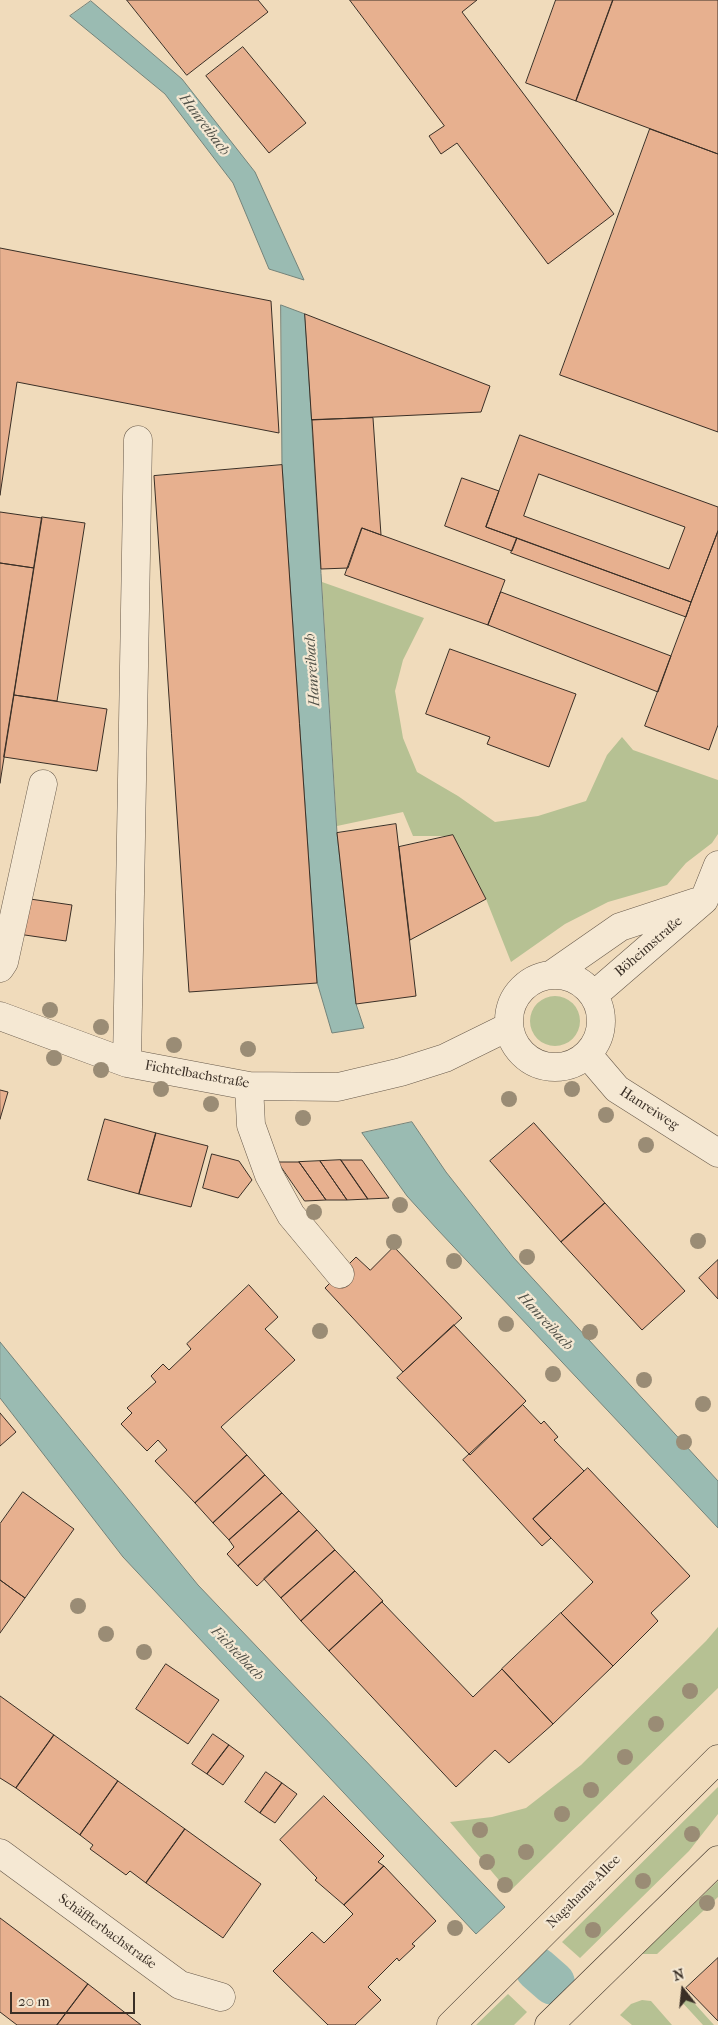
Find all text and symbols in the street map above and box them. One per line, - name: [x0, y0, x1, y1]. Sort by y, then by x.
- water label: Hanreibach: [175, 90, 233, 160]
- water label: Hanreibach: [301, 633, 325, 707]
- street label: Böheimstraße: [612, 913, 686, 981]
- street label: Fichtelbachstraße: [143, 1058, 251, 1092]
- street label: Hanreiweg: [616, 1084, 682, 1134]
- water label: Hanreibach: [514, 1289, 576, 1355]
- water label: Fichtelbach: [207, 1623, 267, 1685]
- street label: Nagahama-Allee: [544, 1852, 624, 1932]
- street label: Schäfflerbachstraße: [55, 1891, 159, 1973]
- north arrow: [658, 1965, 708, 2015]
- text: N: [671, 1965, 686, 1985]
- scale bar: [12, 1982, 138, 2014]
- text: 20 m: [18, 1992, 50, 2010]

